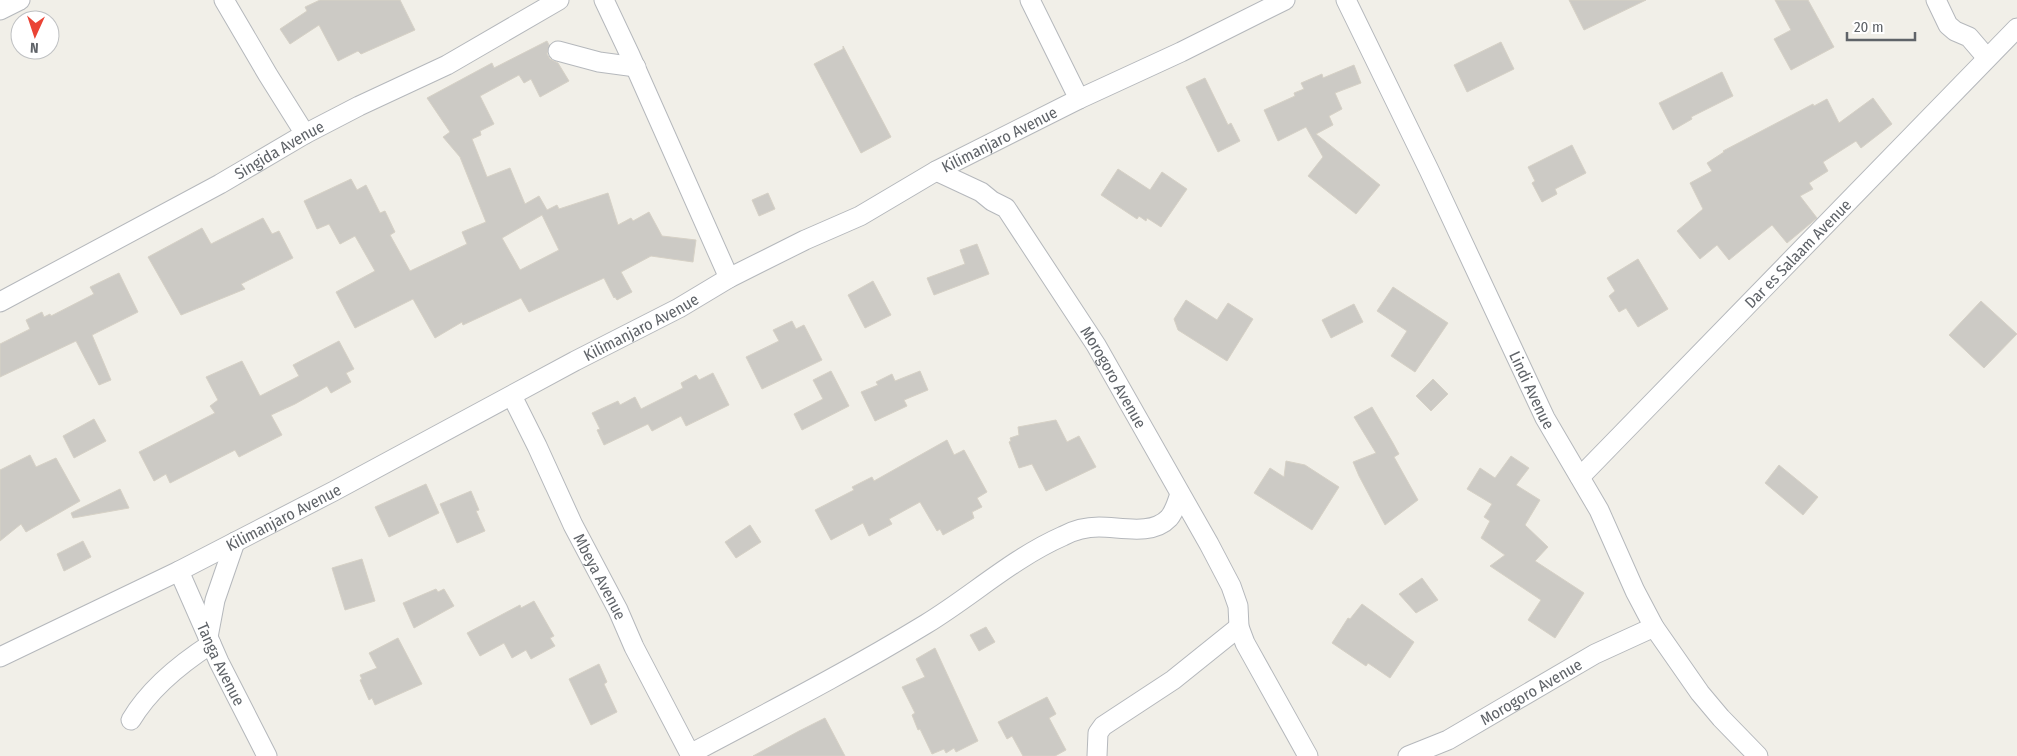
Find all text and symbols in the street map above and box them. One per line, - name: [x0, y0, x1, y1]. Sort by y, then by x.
- north arrow: [10, 10, 60, 60]
- scale bar: [1847, 10, 1914, 42]
- text: 20 m: [1854, 18, 1884, 36]
- text: N: [30, 39, 39, 56]
- street label: Kilimanjaro Avenue: [939, 103, 1060, 177]
- street label: Singida Avenue: [231, 117, 327, 183]
- street label: Dar es Salaam Avenue: [1741, 195, 1855, 312]
- street label: Kilimanjaro Avenue: [581, 290, 702, 365]
- street label: Morogoro Avenue: [1076, 323, 1150, 432]
- street label: Lindi Avenue: [1505, 348, 1558, 433]
- street label: Kilimanjaro Avenue: [223, 480, 344, 555]
- street label: Mbeya Avenue: [569, 531, 630, 623]
- street label: Tanga Avenue: [193, 620, 249, 709]
- street label: Morogoro Avenue: [1477, 655, 1585, 729]

